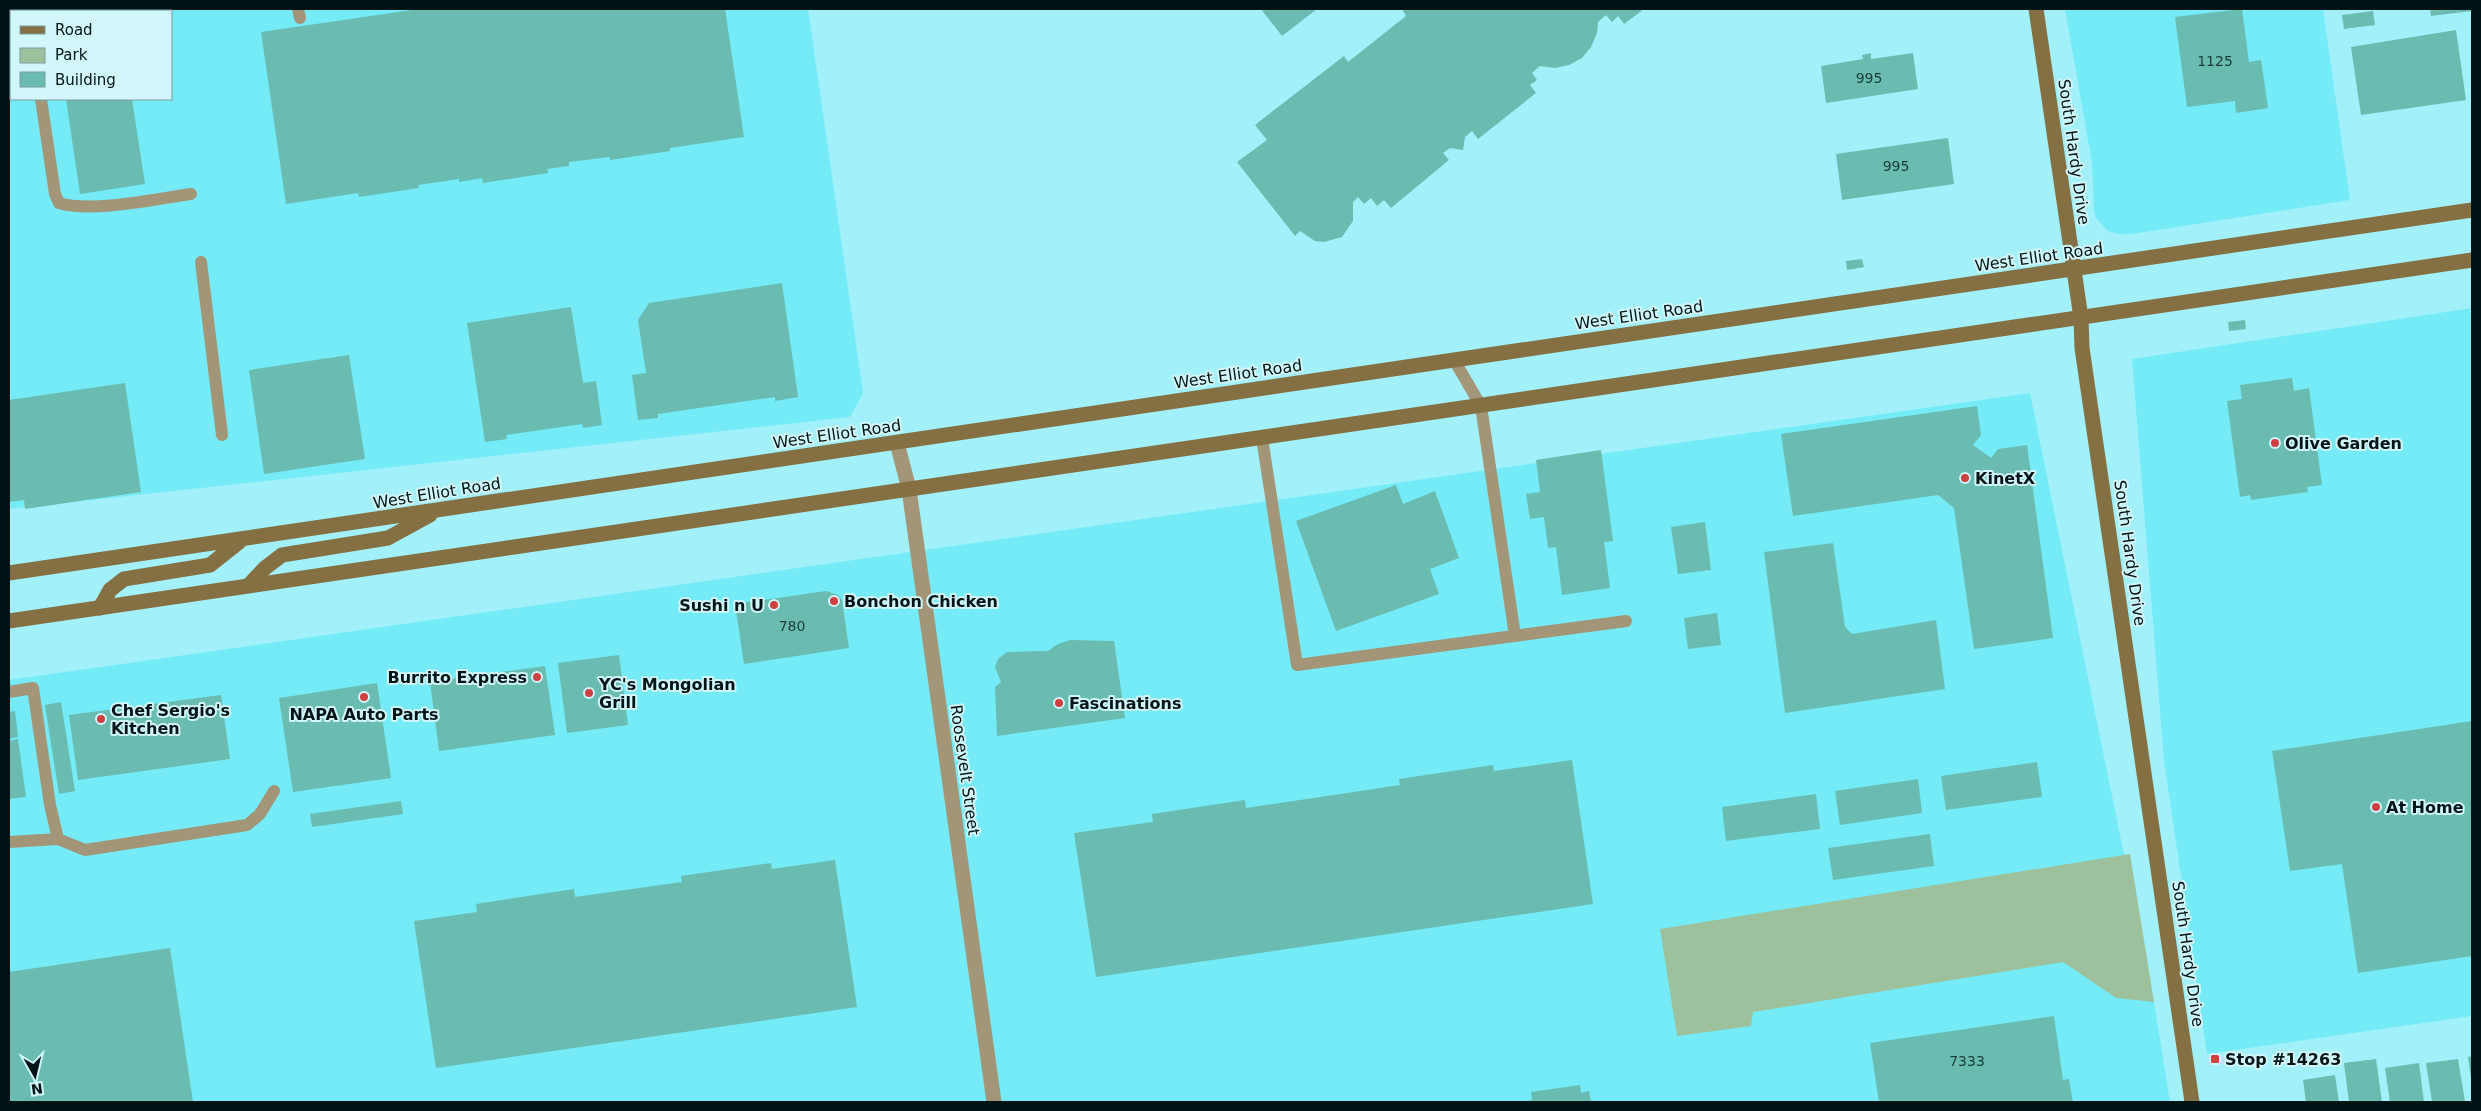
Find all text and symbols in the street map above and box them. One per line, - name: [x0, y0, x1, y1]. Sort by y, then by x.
- legend: [10, 10, 172, 100]
- text: Road: [55, 21, 93, 39]
- text: Park: [55, 46, 88, 64]
- house number: 1125: [2197, 53, 2233, 69]
- house number: 995: [1856, 70, 1882, 86]
- text: Building: [55, 71, 116, 89]
- street label: South Hardy Drive: [2054, 78, 2094, 226]
- house number: 995: [1883, 158, 1909, 174]
- street label: West Elliot Road: [1974, 239, 2104, 275]
- street label: West Elliot Road: [1574, 297, 1704, 333]
- street label: West Elliot Road: [1173, 356, 1303, 392]
- street label: West Elliot Road: [772, 416, 902, 452]
- place label: Olive Garden: [2285, 434, 2402, 453]
- marker: Olive Garden: [2269, 437, 2281, 449]
- place label: KinetX: [1975, 469, 2036, 488]
- marker: KinetX: [1959, 472, 1971, 484]
- street label: West Elliot Road: [372, 474, 502, 512]
- street label: South Hardy Drive: [2110, 479, 2150, 627]
- place label: Bonchon Chicken: [844, 592, 998, 611]
- marker: Bonchon Chicken: [828, 595, 840, 607]
- place label: Sushi n U: [679, 596, 764, 615]
- marker: Sushi n U: [768, 599, 780, 611]
- house number: 780: [779, 618, 805, 634]
- place label: Burrito Express: [387, 668, 527, 687]
- marker: Burrito Express: [531, 671, 543, 683]
- place label: YC's Mongolian Grill: [598, 675, 736, 712]
- marker: YC's Mongolian Grill: [583, 687, 595, 699]
- marker: NAPA Auto Parts: [358, 691, 370, 703]
- place label: Fascinations: [1069, 694, 1182, 713]
- marker: Fascinations: [1053, 697, 1065, 709]
- place label: Chef Sergio's Kitchen: [111, 701, 230, 738]
- street label: Roosevelt Street: [946, 703, 984, 837]
- place label: NAPA Auto Parts: [289, 705, 439, 724]
- marker: Chef Sergio's Kitchen: [95, 713, 107, 725]
- place label: At Home: [2386, 798, 2464, 817]
- marker: At Home: [2370, 801, 2382, 813]
- street label: South Hardy Drive: [2168, 880, 2208, 1028]
- place label: Stop #14263: [2225, 1050, 2341, 1069]
- north arrow: [10, 1051, 60, 1101]
- house number: 7333: [1949, 1053, 1985, 1069]
- marker: Stop #14263: [2209, 1053, 2221, 1065]
- text: N: [30, 1080, 44, 1098]

